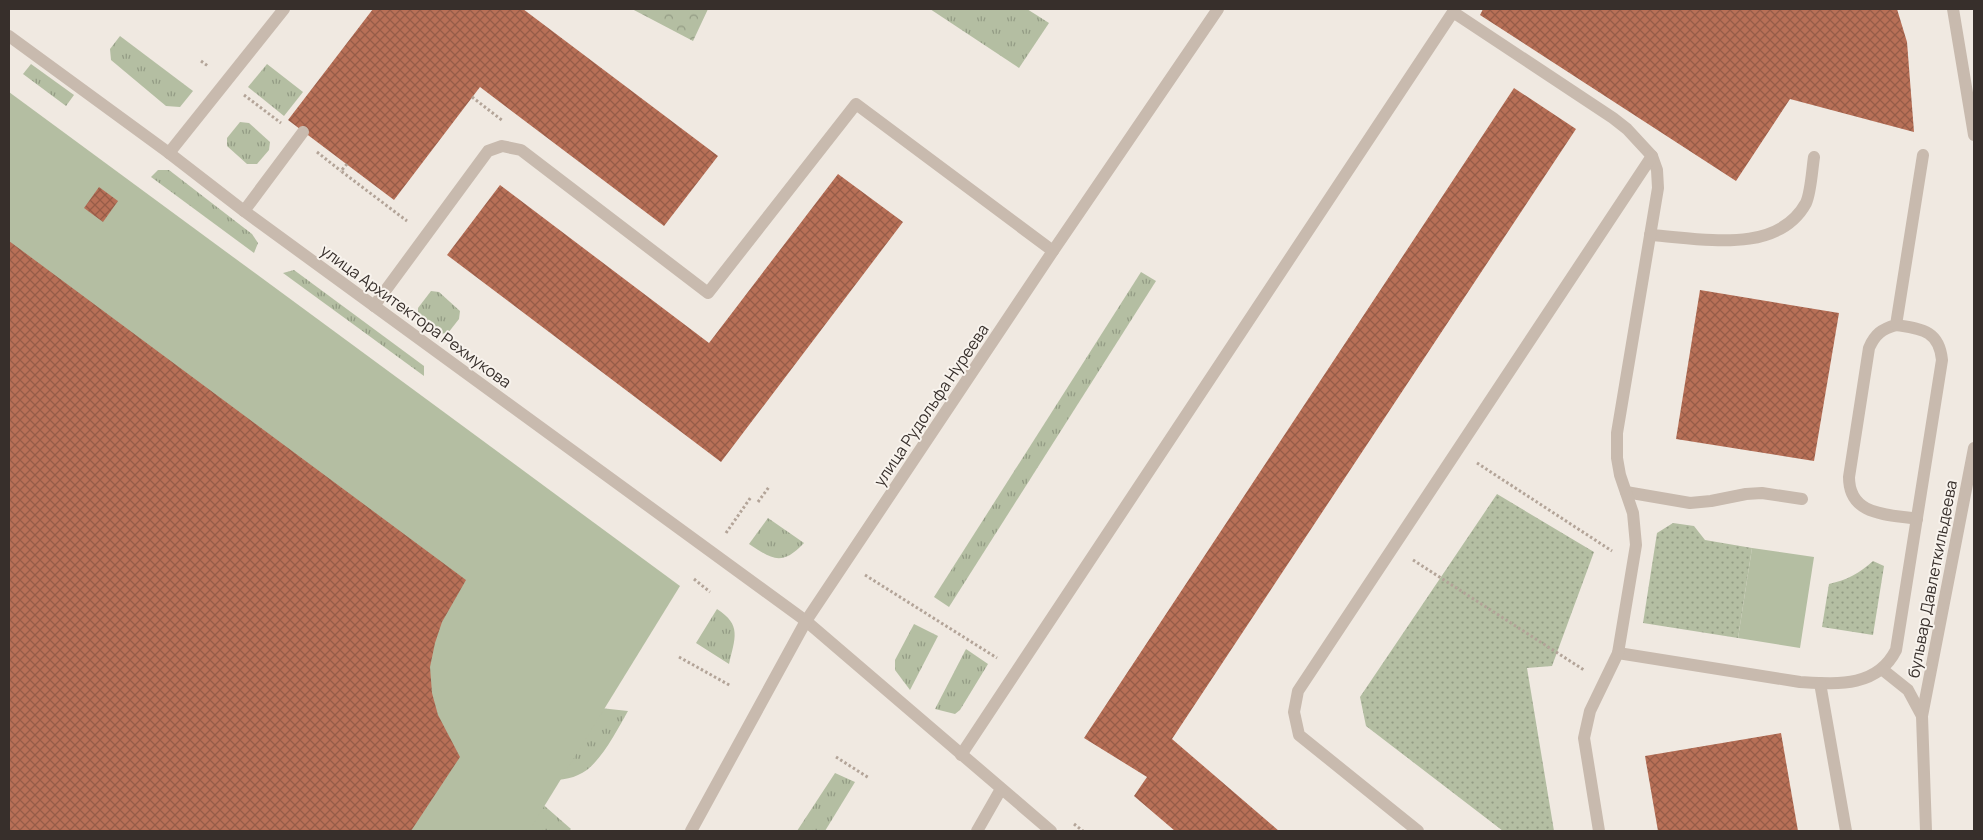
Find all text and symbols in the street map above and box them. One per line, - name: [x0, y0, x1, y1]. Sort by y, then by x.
- street label: улица Архитектора Рехмукова: [316, 239, 516, 393]
- street label: улица Рудольфа Нуреева: [868, 319, 994, 491]
- street label: бульвар Давлеткильдеева: [1902, 478, 1962, 680]

